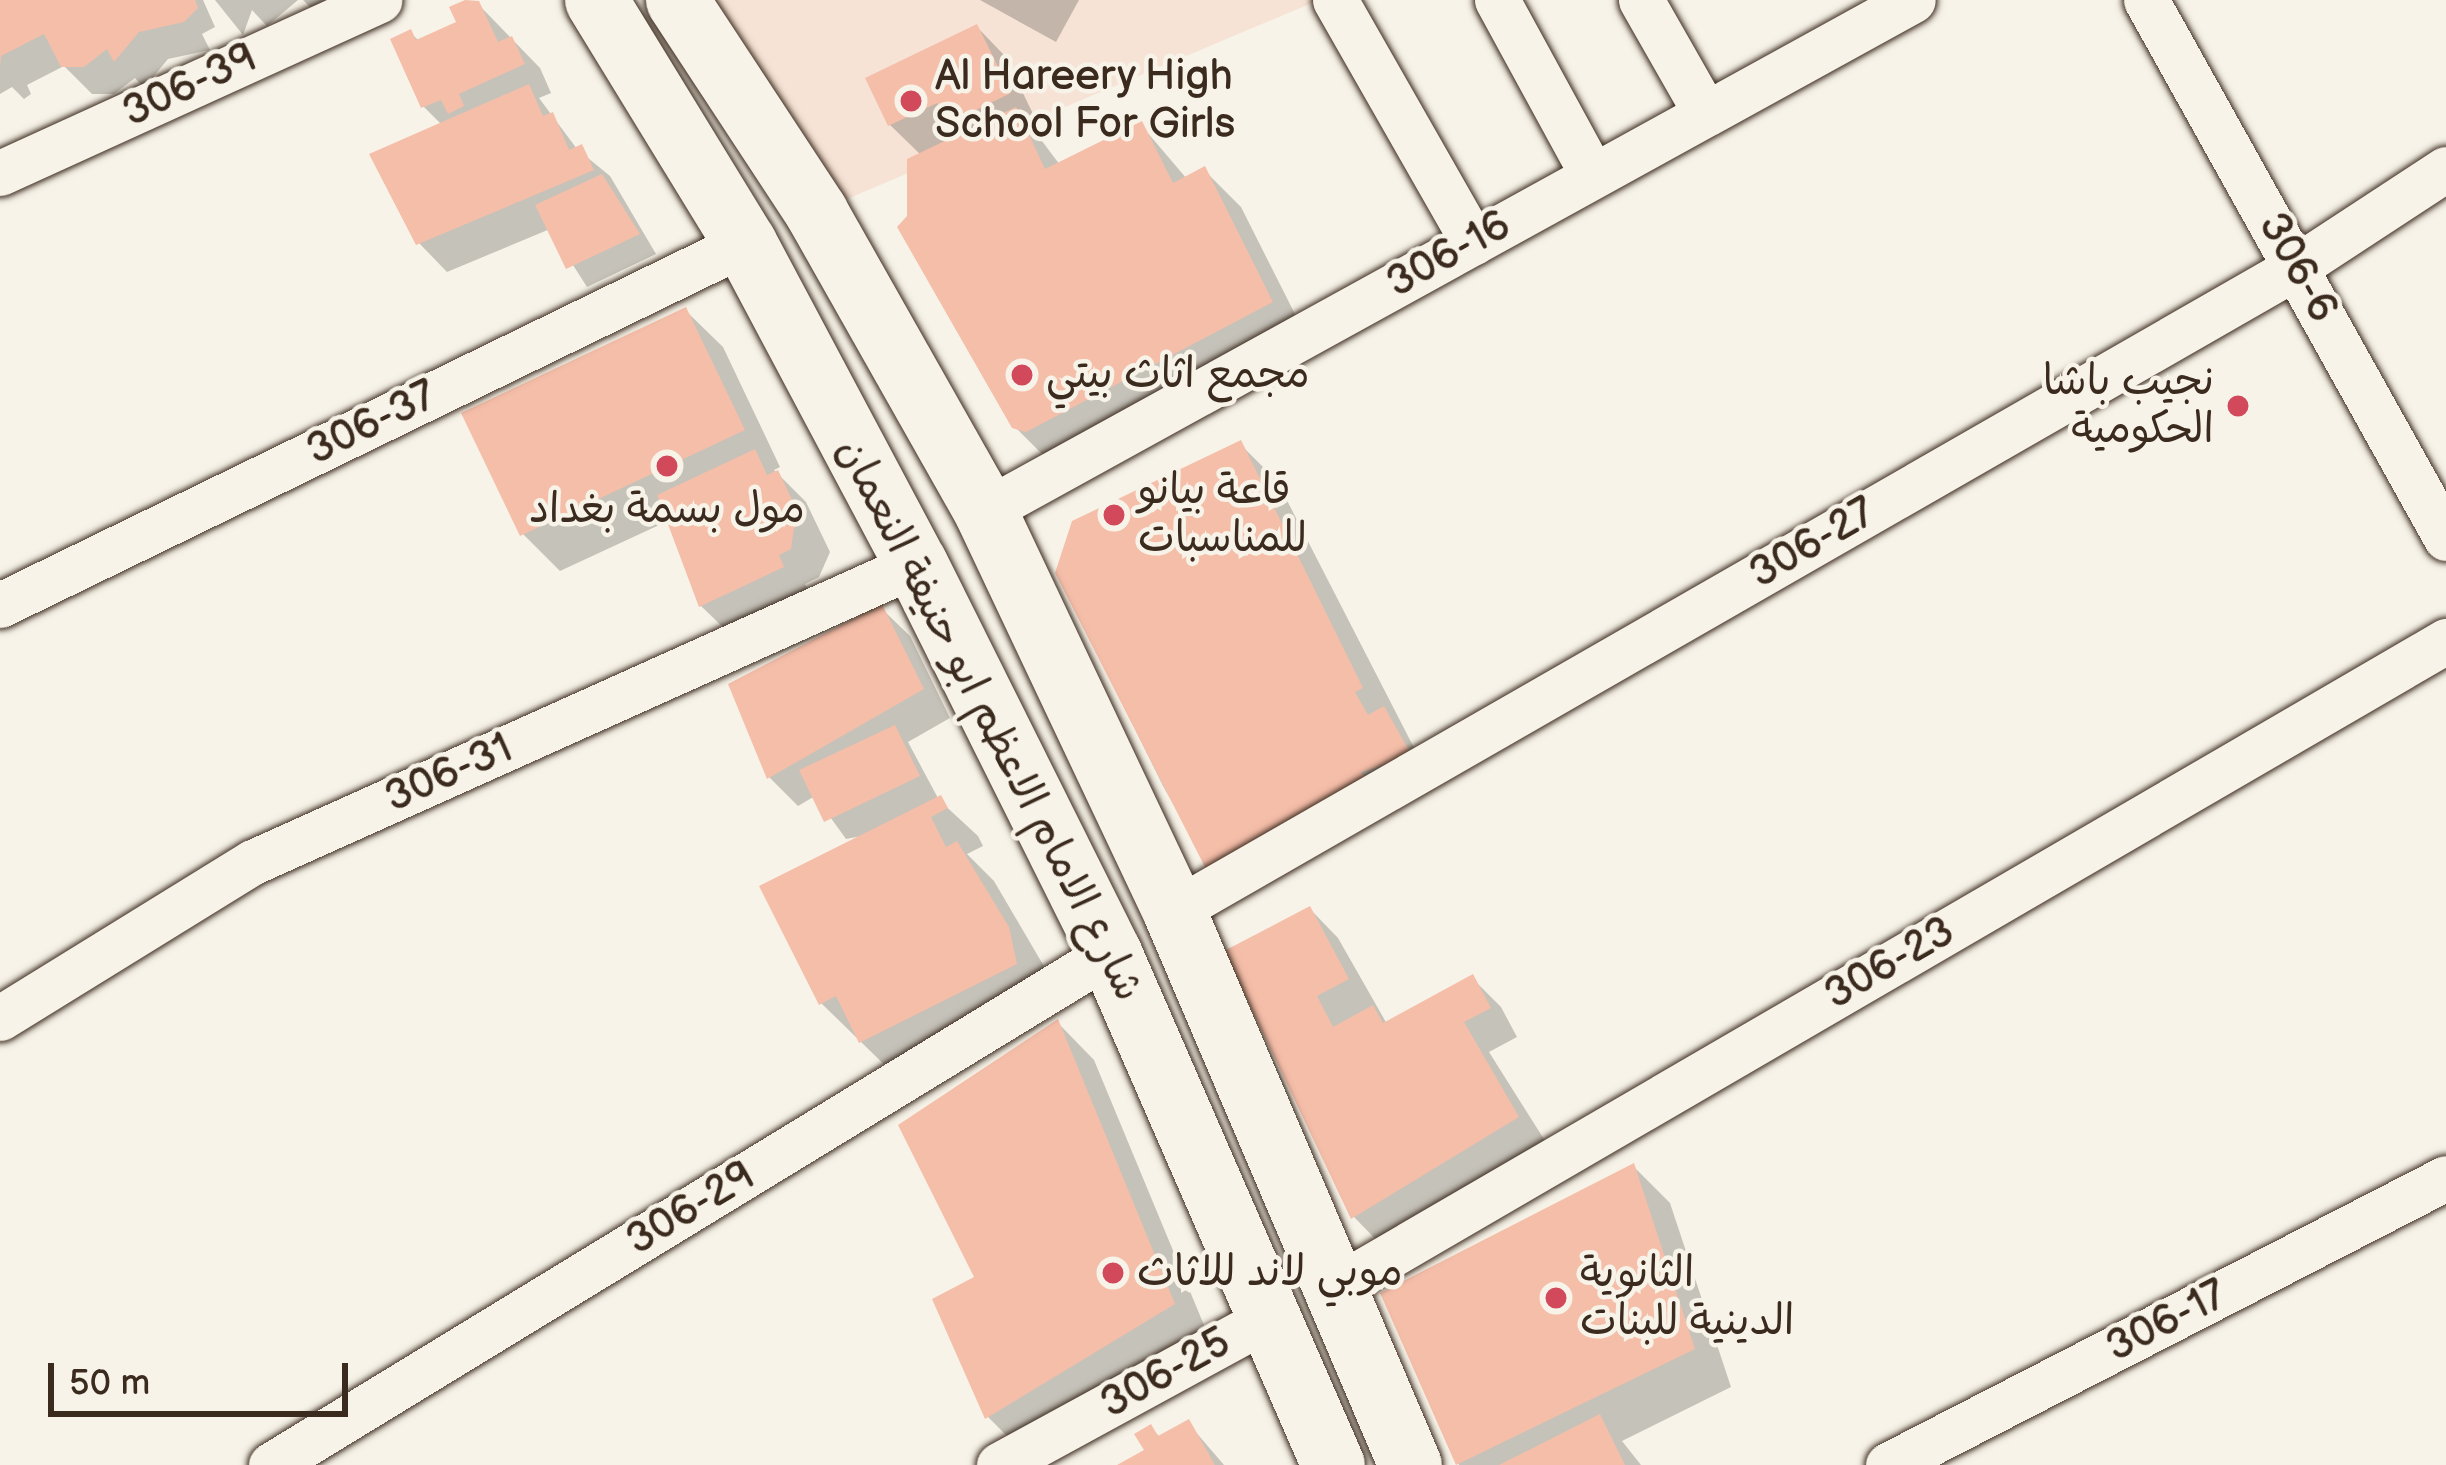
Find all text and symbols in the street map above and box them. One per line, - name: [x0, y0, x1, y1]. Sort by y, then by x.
- street label: 306-39: [115, 33, 265, 139]
- place label: Al Hareery High School For Girls: [935, 52, 1236, 150]
- marker: Al Hareery High School For Girls: [898, 88, 924, 114]
- street label: 306-16: [1378, 201, 1520, 309]
- street label: 306-6: [2247, 205, 2347, 331]
- place label: مجمع اثاث بيتي: [1046, 350, 1310, 400]
- place label: نجيب باشا الحكومية: [2043, 357, 2214, 455]
- marker: مجمع اثاث بيتي: [1009, 362, 1035, 388]
- street label: 306-37: [299, 371, 445, 477]
- marker: نجيب باشا الحكومية: [2225, 393, 2251, 419]
- street label: شارع الامام الاعظم ابو حنيفة النعمان: [825, 430, 1153, 1010]
- marker: مول بسمة بغداد: [654, 453, 680, 479]
- place label: قاعة بيانو للمناسبات: [1138, 466, 1307, 564]
- place label: مول بسمة بغداد: [529, 485, 805, 535]
- street label: 306-27: [1741, 488, 1885, 600]
- marker: قاعة بيانو للمناسبات: [1101, 502, 1127, 528]
- street label: 306-31: [378, 724, 520, 824]
- street label: 306-23: [1816, 907, 1964, 1021]
- street label: 306-29: [618, 1151, 764, 1267]
- place label: موبي لاند للاثاث: [1137, 1248, 1403, 1298]
- place label: الثانوية الدينية للبنات: [1580, 1249, 1794, 1348]
- marker: موبي لاند للاثاث: [1100, 1260, 1126, 1286]
- street label: 306-17: [2098, 1270, 2236, 1374]
- marker: الثانوية الدينية للبنات: [1543, 1285, 1569, 1311]
- street label: 306-25: [1092, 1318, 1240, 1430]
- scale bar: [54, 1339, 354, 1413]
- text: 50 m: [69, 1362, 150, 1405]

